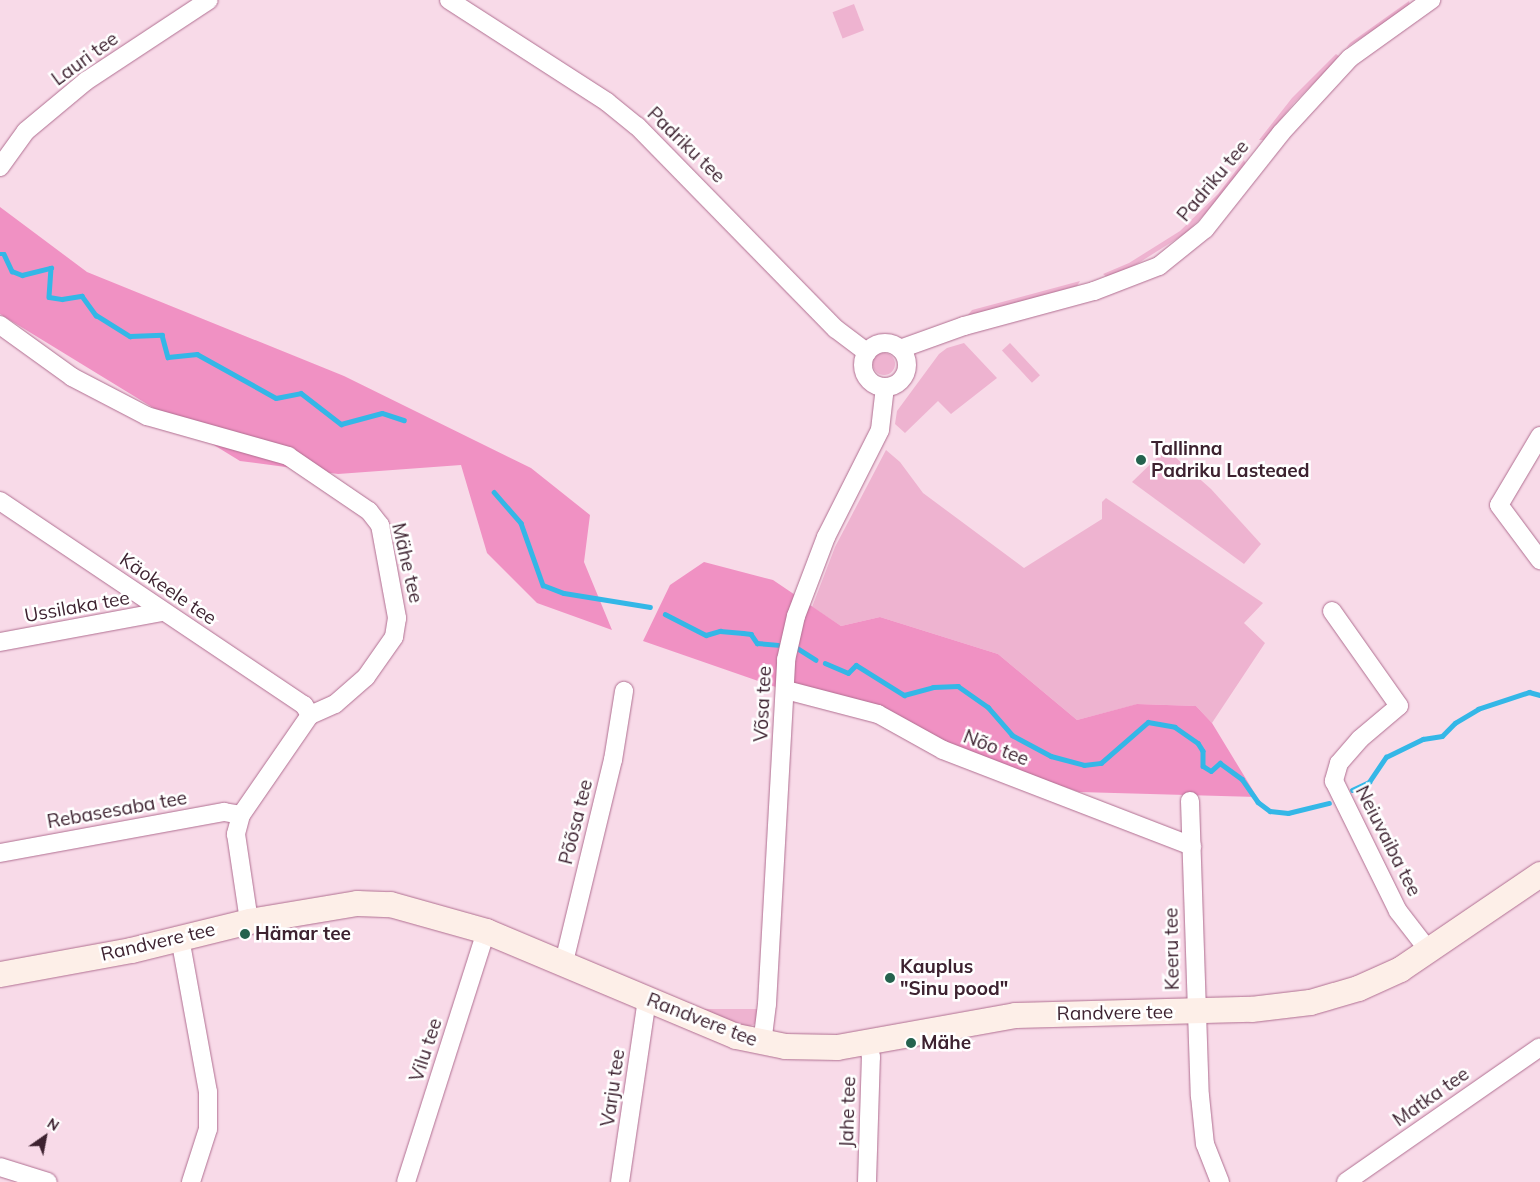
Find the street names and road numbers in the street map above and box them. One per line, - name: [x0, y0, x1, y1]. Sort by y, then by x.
- street label: Lauri tee: [47, 27, 123, 91]
- street label: Padriku tee: [642, 102, 730, 188]
- street label: Padriku tee: [1172, 136, 1254, 226]
- street label: Mähe tee: [387, 521, 427, 605]
- street label: Käokeele tee: [115, 548, 221, 630]
- street label: Ussilaka tee: [23, 587, 131, 627]
- street label: Võsa tee: [750, 665, 776, 743]
- street label: Nõo tee: [960, 725, 1032, 771]
- street label: Põõsa tee: [554, 777, 598, 867]
- street label: Neiuvaiba tee: [1350, 782, 1426, 900]
- street label: Rebasesaba tee: [45, 786, 189, 834]
- street label: Keeru tee: [1160, 908, 1184, 990]
- street label: Randvere tee: [99, 918, 217, 966]
- street label: Randvere tee: [643, 988, 761, 1052]
- street label: Randvere tee: [1056, 1001, 1174, 1025]
- street label: Vilu tee: [405, 1015, 447, 1085]
- street label: Varju tee: [596, 1048, 630, 1128]
- street label: Matka tee: [1389, 1063, 1473, 1131]
- street label: Jahe tee: [835, 1076, 861, 1148]

